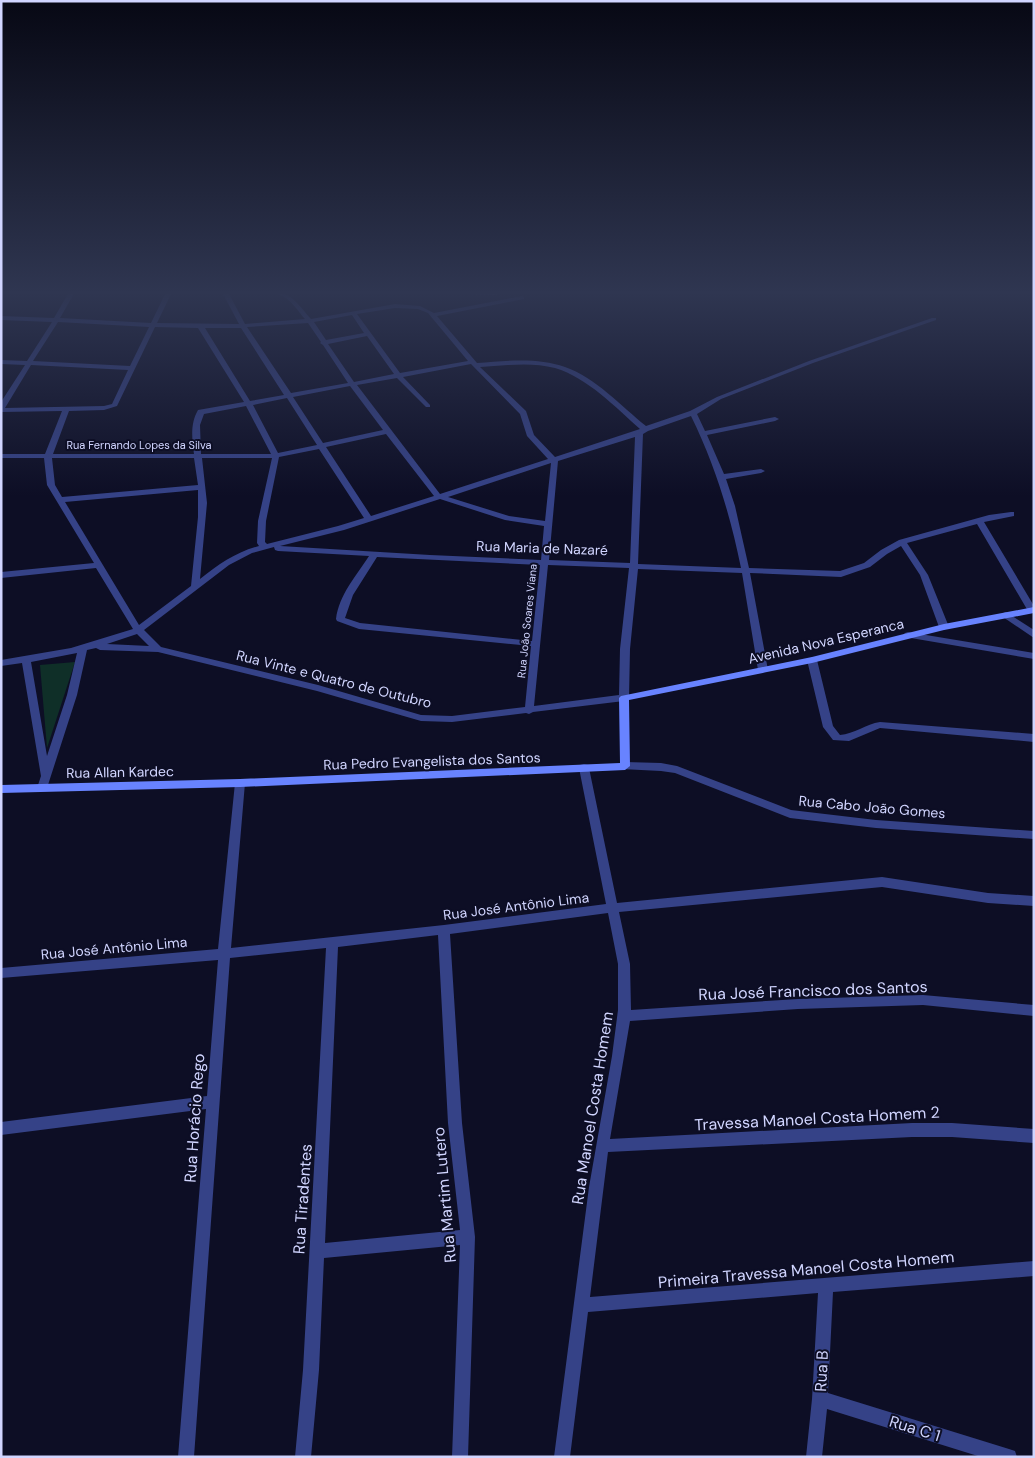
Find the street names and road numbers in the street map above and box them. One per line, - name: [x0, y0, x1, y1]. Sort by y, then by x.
- street label: Rua Fernando Lopes da Silva: [66, 438, 212, 452]
- street label: Rua Maria de Nazaré: [476, 537, 608, 559]
- street label: Rua João Soares Viana: [514, 563, 540, 679]
- street label: Avenida Nova Esperanca: [746, 614, 906, 668]
- street label: Rua Vinte e Quatro de Outubro: [235, 646, 433, 712]
- street label: Rua Pedro Evangelista dos Santos: [323, 748, 541, 774]
- street label: Rua Allan Kardec: [66, 762, 174, 782]
- street label: Rua Cabo João Gomes: [798, 792, 946, 822]
- street label: Rua José Antônio Lima: [442, 888, 590, 924]
- street label: Rua José Antônio Lima: [40, 933, 188, 963]
- street label: Rua José Francisco dos Santos: [698, 976, 928, 1005]
- street label: Rua Manoel Costa Homem: [567, 1010, 618, 1206]
- street label: Rua Horácio Rego: [180, 1053, 209, 1183]
- street label: Travessa Manoel Costa Homem 2: [694, 1102, 940, 1135]
- street label: Rua Martim Lutero: [428, 1126, 461, 1264]
- street label: Rua Tiradentes: [288, 1143, 317, 1255]
- street label: Primeira Travessa Manoel Costa Homem: [657, 1246, 955, 1293]
- street label: Rua B: [810, 1350, 833, 1392]
- street label: Rua C 1: [887, 1411, 943, 1446]

